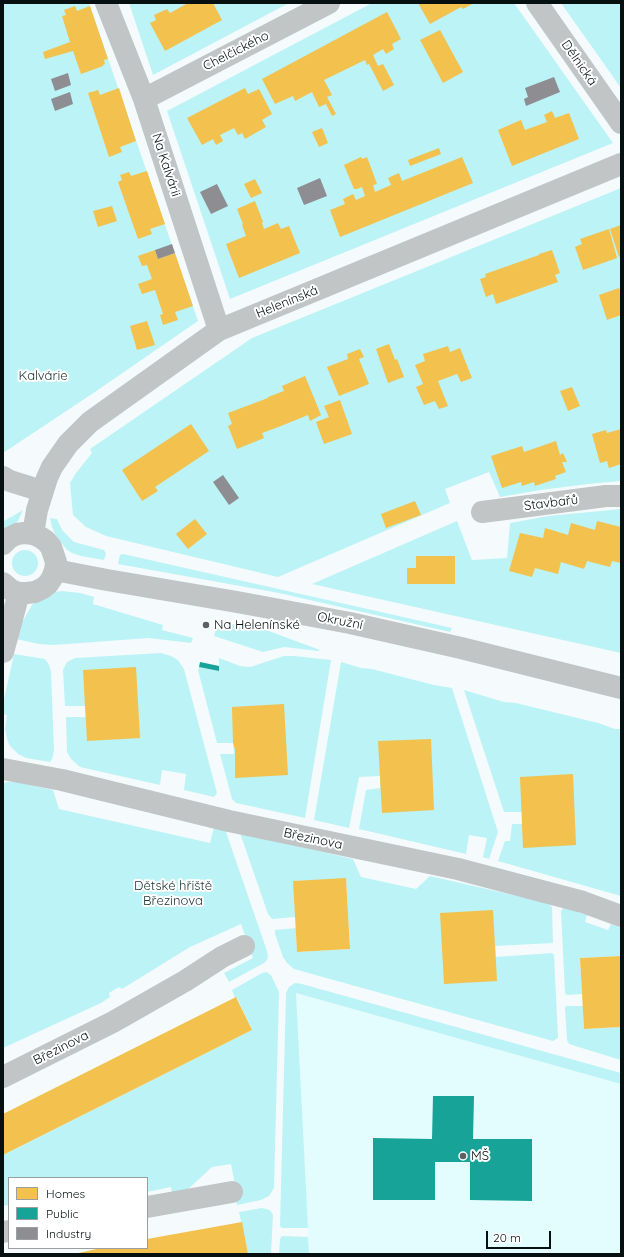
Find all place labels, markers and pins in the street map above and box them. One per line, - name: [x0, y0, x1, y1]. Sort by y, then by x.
- place label: Na Helenínské: [214, 617, 300, 633]
- marker: Na Helenínské: [201, 620, 211, 630]
- place label: MŠ: [471, 1148, 489, 1164]
- marker: MŠ: [458, 1151, 468, 1161]

